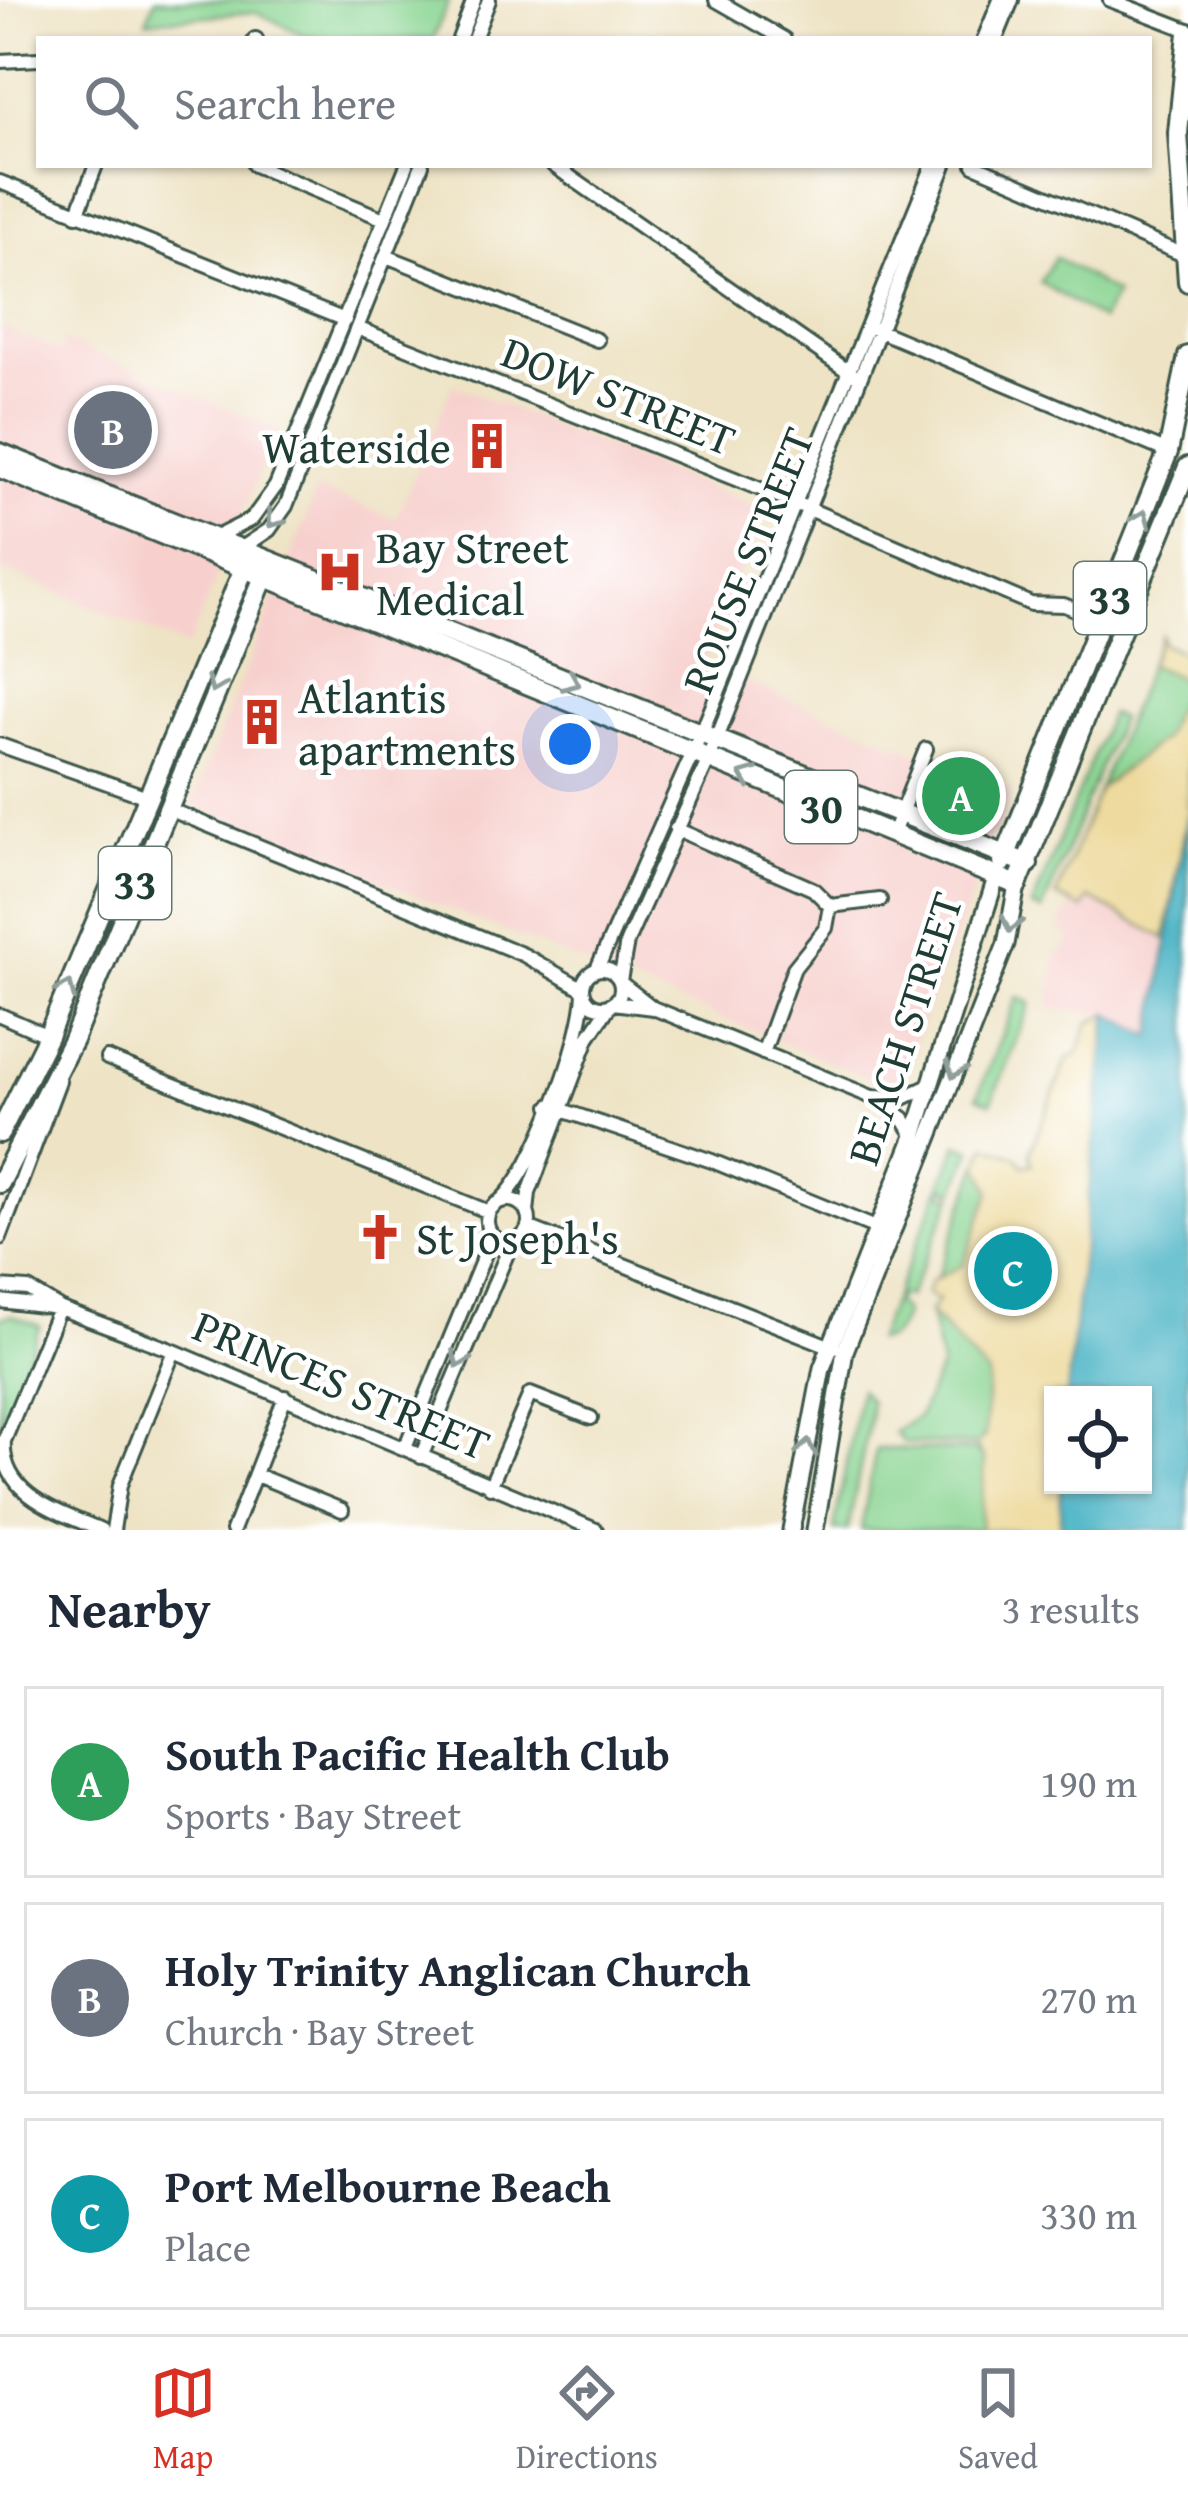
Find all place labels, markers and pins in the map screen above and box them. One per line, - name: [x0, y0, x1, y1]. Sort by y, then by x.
- pin: B: [74, 385, 152, 475]
- place label: Waterside: [262, 414, 451, 479]
- building icon: Waterside: [462, 421, 512, 471]
- place label: Bay Street Medical: [376, 514, 569, 631]
- hospital icon: Bay Street Medical: [315, 547, 365, 597]
- place label: Atlantis apartments: [298, 664, 516, 781]
- building icon: Atlantis apartments: [237, 697, 287, 747]
- pin: A: [922, 751, 1000, 841]
- place label: St Joseph's: [416, 1205, 619, 1270]
- church icon: St Joseph's: [355, 1212, 405, 1262]
- pin: C: [974, 1226, 1052, 1316]

